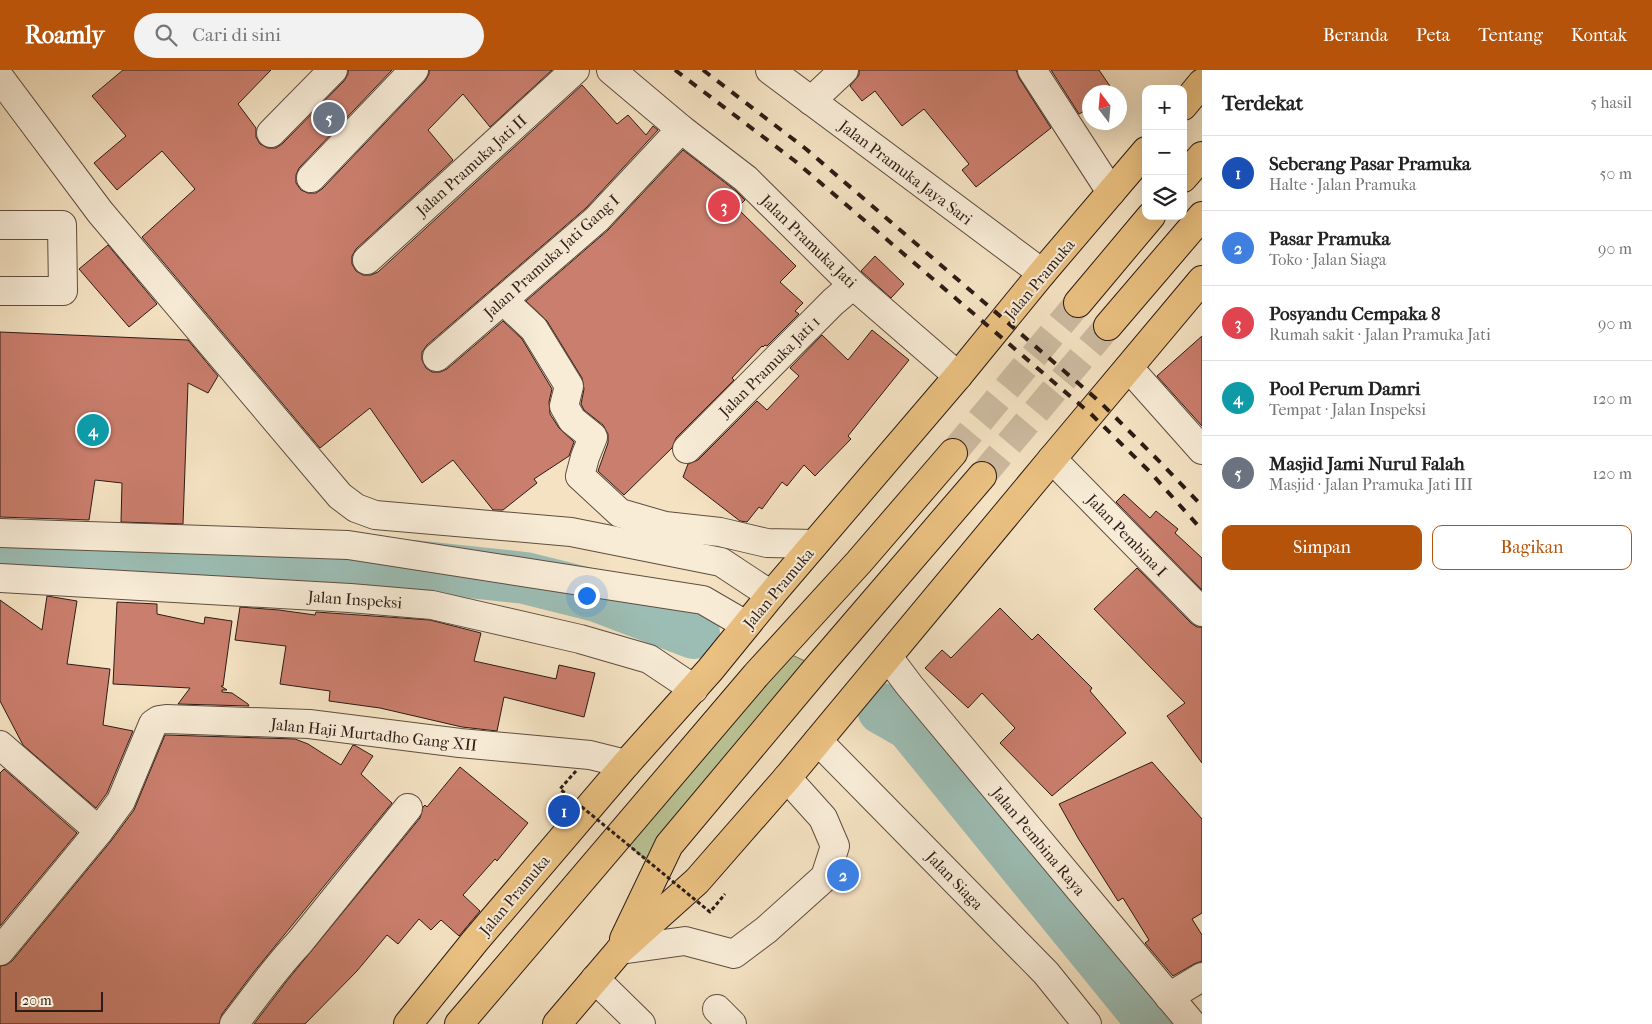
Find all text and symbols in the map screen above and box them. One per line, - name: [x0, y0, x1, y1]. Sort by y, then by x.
- search box: [134, 13, 484, 58]
- text: Roamly: [25, 21, 104, 49]
- icon: search: [152, 21, 180, 49]
- text: Cari di sini: [192, 24, 281, 46]
- text: Beranda: [1323, 25, 1388, 46]
- text: Peta: [1416, 25, 1450, 46]
- text: Tentang: [1478, 25, 1543, 46]
- text: Kontak: [1571, 25, 1627, 46]
- north arrow: [1082, 85, 1127, 130]
- map controls: [1142, 85, 1187, 220]
- button: +: [1142, 85, 1187, 130]
- text: Terdekat: [1222, 91, 1303, 115]
- text: 5 hasil: [1590, 93, 1632, 112]
- pin: 5: [313, 99, 345, 137]
- street label: Jalan Pramuka Jati II: [411, 111, 531, 221]
- street label: Jalan Pramuka Jaya Sari: [834, 115, 976, 229]
- button: −: [1142, 130, 1187, 175]
- text: Seberang Pasar Pramuka: [1269, 153, 1471, 175]
- text: 1: [1235, 164, 1241, 183]
- text: 50 m: [1600, 164, 1632, 183]
- button: layers: [1142, 175, 1187, 220]
- text: Halte · Jalan Pramuka: [1269, 175, 1416, 194]
- pin: 3: [708, 187, 740, 225]
- street label: Jalan Pramuka Jati: [755, 189, 861, 292]
- street label: Jalan Pramuka Jati Gang I: [478, 190, 623, 324]
- text: Pasar Pramuka: [1269, 228, 1390, 250]
- street label: Jalan Pramuka: [999, 235, 1079, 325]
- text: 2: [1234, 239, 1242, 258]
- text: 90 m: [1598, 239, 1632, 258]
- text: Toko · Jalan Siaga: [1269, 250, 1386, 269]
- text: Posyandu Cempaka 8: [1269, 303, 1441, 325]
- street label: Jalan Pramuka Jati 1: [713, 312, 824, 422]
- text: 3: [1235, 314, 1241, 333]
- text: 90 m: [1598, 314, 1632, 333]
- text: Rumah sakit · Jalan Pramuka Jati: [1269, 325, 1491, 344]
- text: Pool Perum Damri: [1269, 378, 1420, 400]
- text: 4: [1233, 389, 1243, 408]
- text: 120 m: [1593, 389, 1632, 408]
- text: Tempat · Jalan Inspeksi: [1269, 400, 1426, 419]
- pin: 4: [77, 411, 109, 449]
- text: Masjid Jami Nurul Falah: [1269, 453, 1465, 475]
- text: 5: [1235, 464, 1241, 483]
- text: 120 m: [1593, 464, 1632, 483]
- text: Masjid · Jalan Pramuka Jati III: [1269, 475, 1473, 494]
- street label: Jalan Pembina I: [1081, 489, 1171, 581]
- button: Simpan: [1222, 525, 1422, 570]
- button: Bagikan: [1432, 525, 1632, 570]
- street label: Jalan Pramuka: [738, 544, 818, 634]
- your location: [574, 583, 600, 609]
- street label: Jalan Inspeksi: [305, 587, 403, 612]
- street label: Jalan Haji Murtadho Gang XII: [268, 714, 478, 755]
- street label: Jalan Pembina Raya: [986, 782, 1090, 900]
- pin: 1: [548, 792, 580, 830]
- street label: Jalan Siaga: [921, 846, 988, 914]
- street label: Jalan Pramuka: [474, 851, 554, 941]
- pin: 2: [827, 856, 859, 894]
- scale bar: [15, 989, 102, 1012]
- text: 20 m: [22, 992, 52, 1009]

